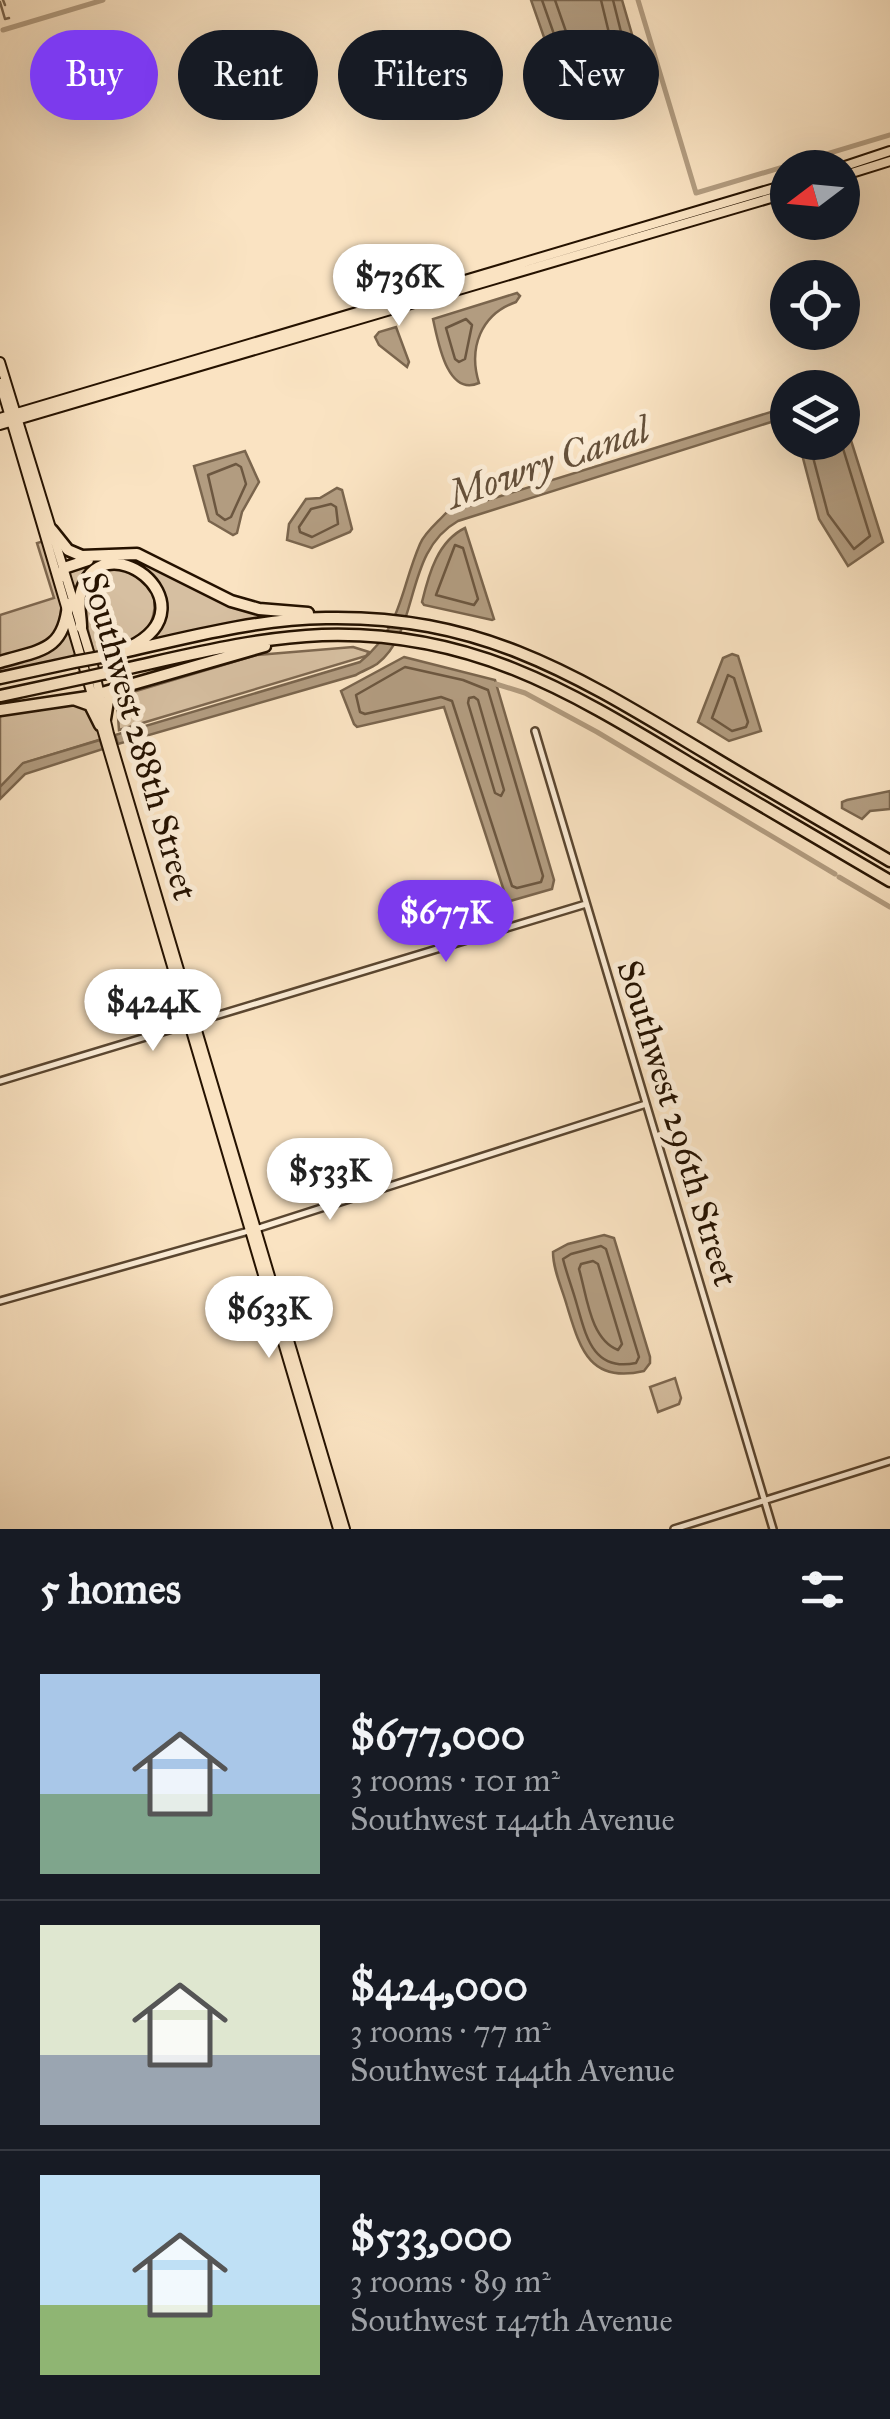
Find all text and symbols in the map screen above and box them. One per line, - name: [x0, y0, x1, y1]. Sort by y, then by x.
- chip: Buy: [30, 30, 158, 120]
- chip: Rent: [178, 30, 318, 120]
- chip: Filters: [338, 30, 503, 120]
- chip: New: [523, 30, 659, 120]
- north arrow: [770, 150, 860, 240]
- map controls: [770, 150, 860, 460]
- pin: $736K: [329, 244, 469, 329]
- text: $736K: [355, 257, 443, 296]
- button: locate: [770, 260, 860, 350]
- button: layers: [770, 370, 860, 460]
- water label: Mowry Canal: [438, 405, 657, 519]
- street label: Southwest 288th Street: [72, 567, 207, 905]
- pin: $677K: [376, 880, 516, 965]
- text: $677K: [400, 893, 492, 932]
- street label: Southwest 296th Street: [607, 955, 748, 1291]
- pin: $424K: [83, 969, 223, 1054]
- text: $424K: [106, 982, 200, 1021]
- pin: $533K: [260, 1138, 400, 1223]
- text: $533K: [289, 1151, 371, 1190]
- pin: $633K: [199, 1276, 339, 1361]
- text: $633K: [227, 1289, 311, 1328]
- icon: filters: [795, 1562, 850, 1617]
- text: 5 homes: [40, 1563, 181, 1615]
- text: $677,000: [350, 1709, 525, 1761]
- icon: home: [120, 1714, 240, 1834]
- text: 3 rooms · 101 m²: [350, 1761, 560, 1800]
- text: Southwest 144th Avenue: [350, 1800, 675, 1839]
- text: $424,000: [350, 1960, 528, 2012]
- icon: home: [120, 1965, 240, 2085]
- text: 3 rooms · 77 m²: [350, 2012, 551, 2051]
- text: Southwest 144th Avenue: [350, 2051, 675, 2090]
- text: $533,000: [350, 2210, 513, 2262]
- icon: home: [120, 2215, 240, 2335]
- text: 3 rooms · 89 m²: [350, 2262, 551, 2301]
- text: Southwest 147th Avenue: [350, 2301, 673, 2340]

